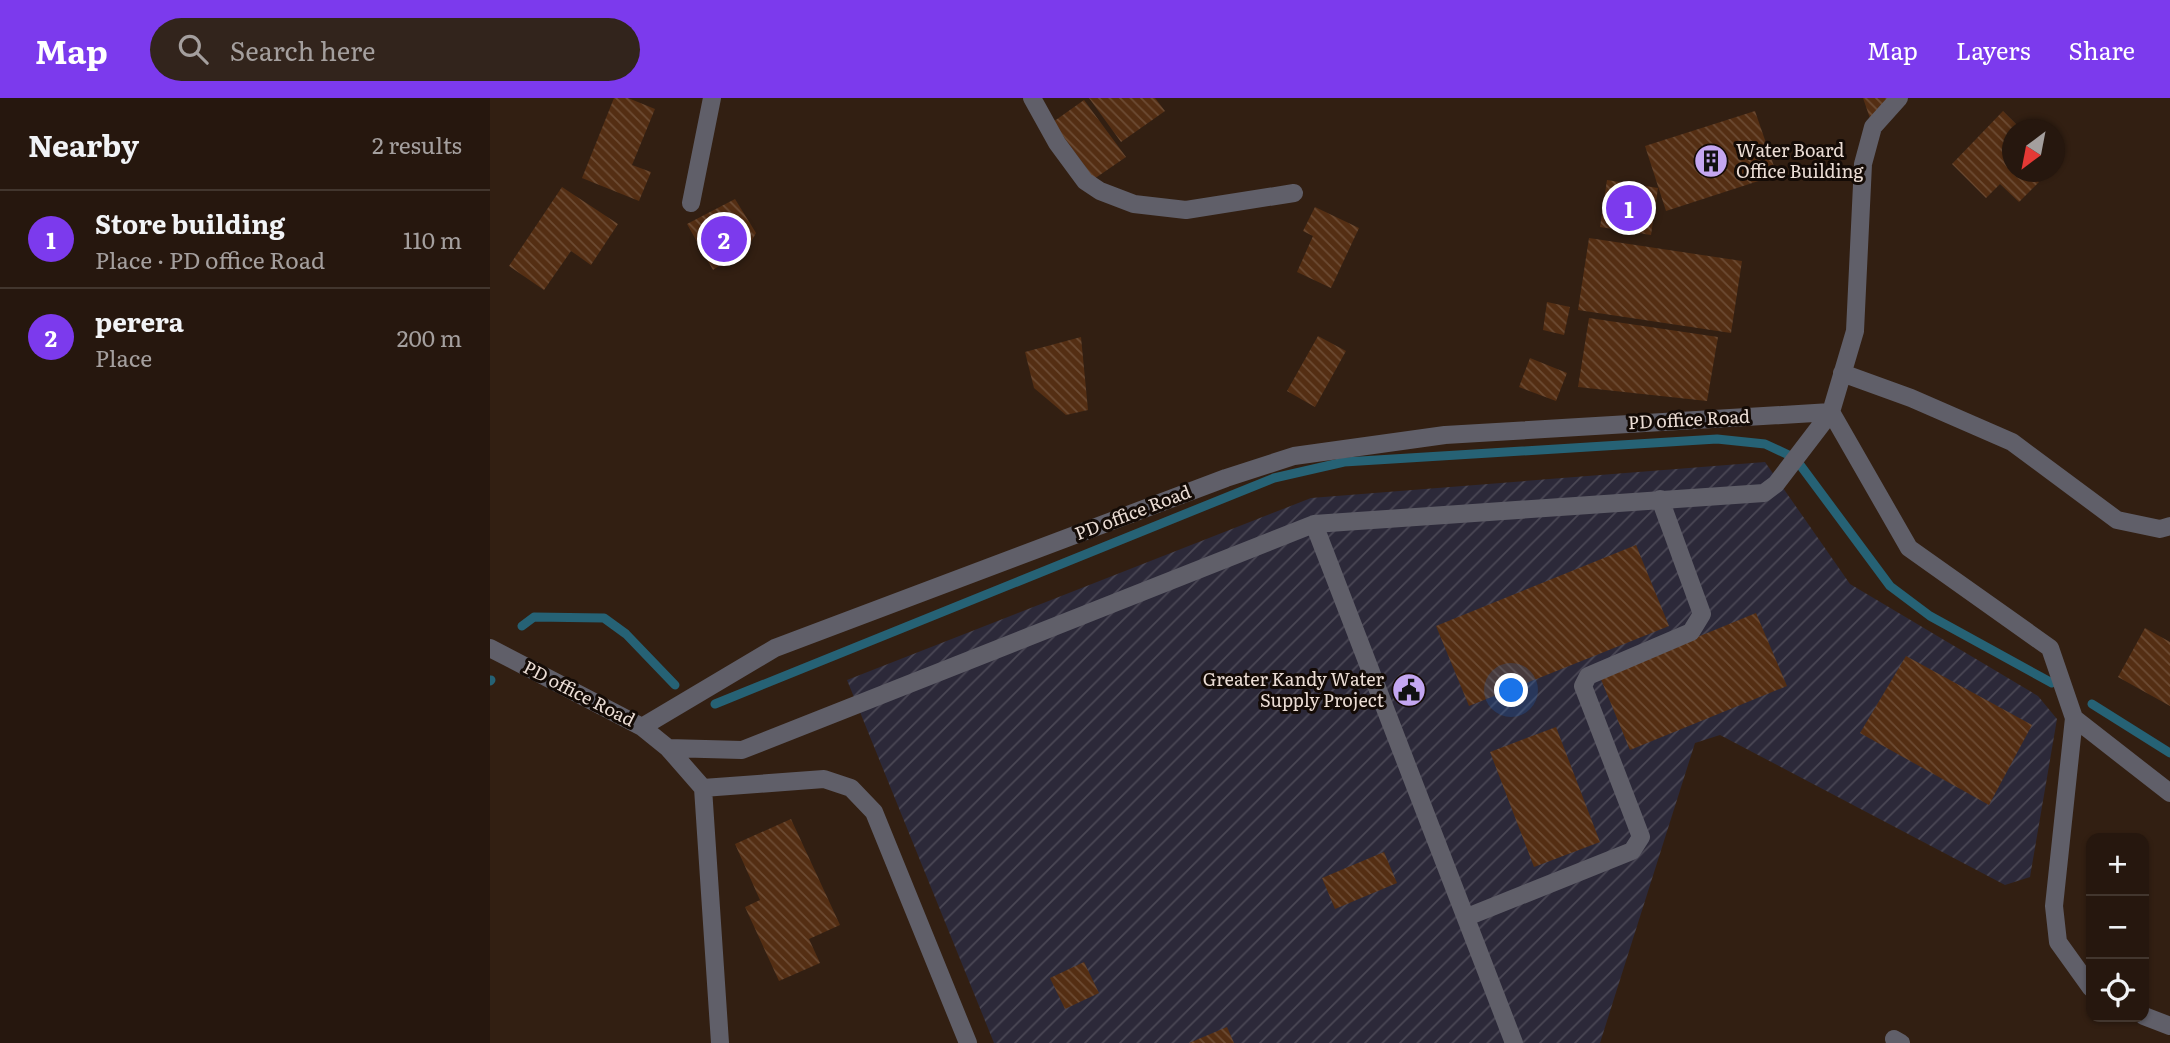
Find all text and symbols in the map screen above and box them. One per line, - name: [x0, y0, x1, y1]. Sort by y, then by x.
- search box: [150, 18, 640, 81]
- text: Map: [35, 25, 108, 74]
- icon: search: [174, 30, 212, 68]
- text: Search here: [230, 30, 376, 69]
- text: Map: [1867, 32, 1918, 67]
- text: Layers: [1956, 32, 2030, 67]
- text: Share: [2068, 32, 2135, 67]
- north arrow: [2002, 119, 2065, 182]
- text: Nearby: [28, 122, 139, 166]
- text: 2 results: [372, 127, 462, 161]
- place label: Water Board Office Building: [1736, 136, 1865, 184]
- building icon: Water Board Office Building: [1692, 142, 1730, 180]
- pin: 1: [1606, 182, 1652, 234]
- text: Store building: [95, 203, 285, 242]
- pin: 2: [701, 213, 747, 265]
- text: 1: [46, 222, 56, 256]
- text: 110 m: [403, 222, 462, 256]
- text: Place · PD office Road: [95, 242, 325, 276]
- text: perera: [95, 301, 184, 340]
- text: 2: [45, 320, 57, 354]
- text: 200 m: [397, 320, 462, 354]
- text: Place: [95, 340, 152, 374]
- street label: PD office Road: [1627, 402, 1751, 435]
- street label: PD office Road: [1071, 477, 1194, 546]
- street label: PD office Road: [519, 653, 640, 732]
- place label: Greater Kandy Water Supply Project: [1203, 665, 1385, 713]
- public building icon: Greater Kandy Water Supply Project: [1390, 671, 1428, 709]
- your location: [1494, 673, 1528, 707]
- map controls: [2086, 833, 2149, 1022]
- button: +: [2086, 833, 2149, 896]
- button: −: [2086, 896, 2149, 959]
- button: locate: [2086, 959, 2149, 1022]

